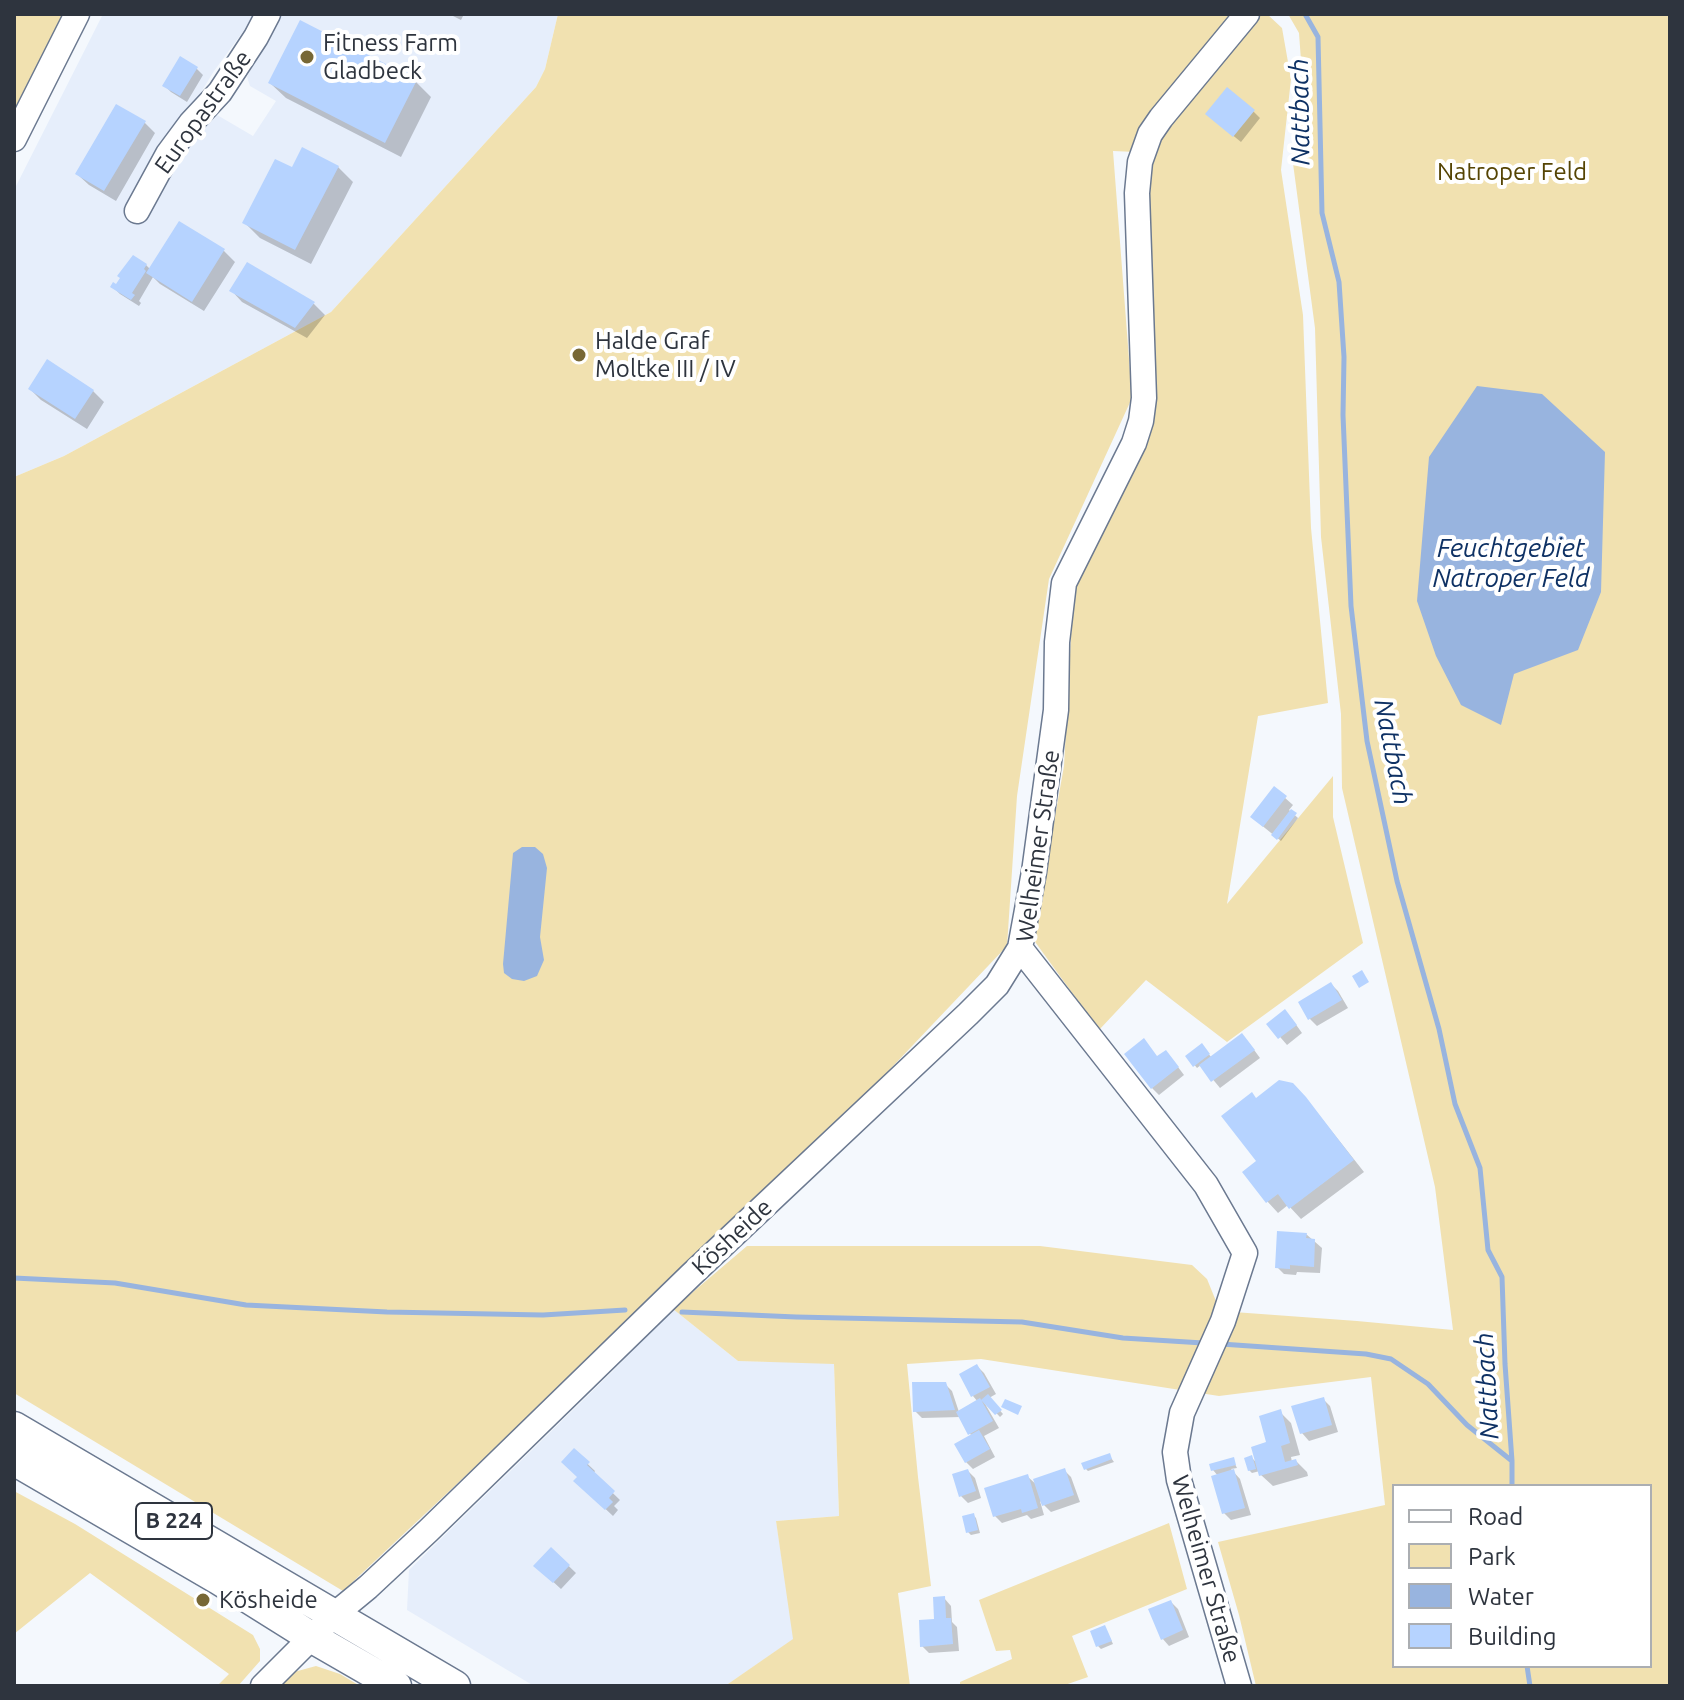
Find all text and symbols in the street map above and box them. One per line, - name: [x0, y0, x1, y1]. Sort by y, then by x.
- place label: Fitness Farm Gladbeck: [323, 29, 458, 85]
- street label: Europastraße: [149, 45, 257, 179]
- marker: Fitness Farm Gladbeck: [298, 48, 316, 66]
- water label: Nattbach: [1283, 58, 1317, 166]
- park label: Natroper Feld: [1437, 158, 1587, 186]
- place label: Halde Graf Moltke III / IV: [595, 327, 736, 383]
- marker: Halde Graf Moltke III / IV: [570, 346, 588, 364]
- water label: Feuchtgebiet Natroper Feld: [1433, 532, 1589, 594]
- water label: Nattbach: [1367, 696, 1419, 808]
- street label: Welheimer Straße: [1010, 748, 1066, 944]
- street label: Kösheide: [686, 1193, 778, 1281]
- water label: Nattbach: [1469, 1332, 1505, 1440]
- street label: Welheimer Straße: [1165, 1472, 1247, 1666]
- legend: [1392, 1484, 1652, 1668]
- road number: B 224: [136, 1503, 212, 1539]
- text: Road: [1468, 1503, 1523, 1530]
- text: Park: [1468, 1543, 1516, 1570]
- text: Water: [1468, 1583, 1534, 1610]
- place label: Kösheide: [219, 1586, 318, 1614]
- marker: Kösheide: [194, 1591, 212, 1609]
- text: Building: [1468, 1623, 1556, 1650]

